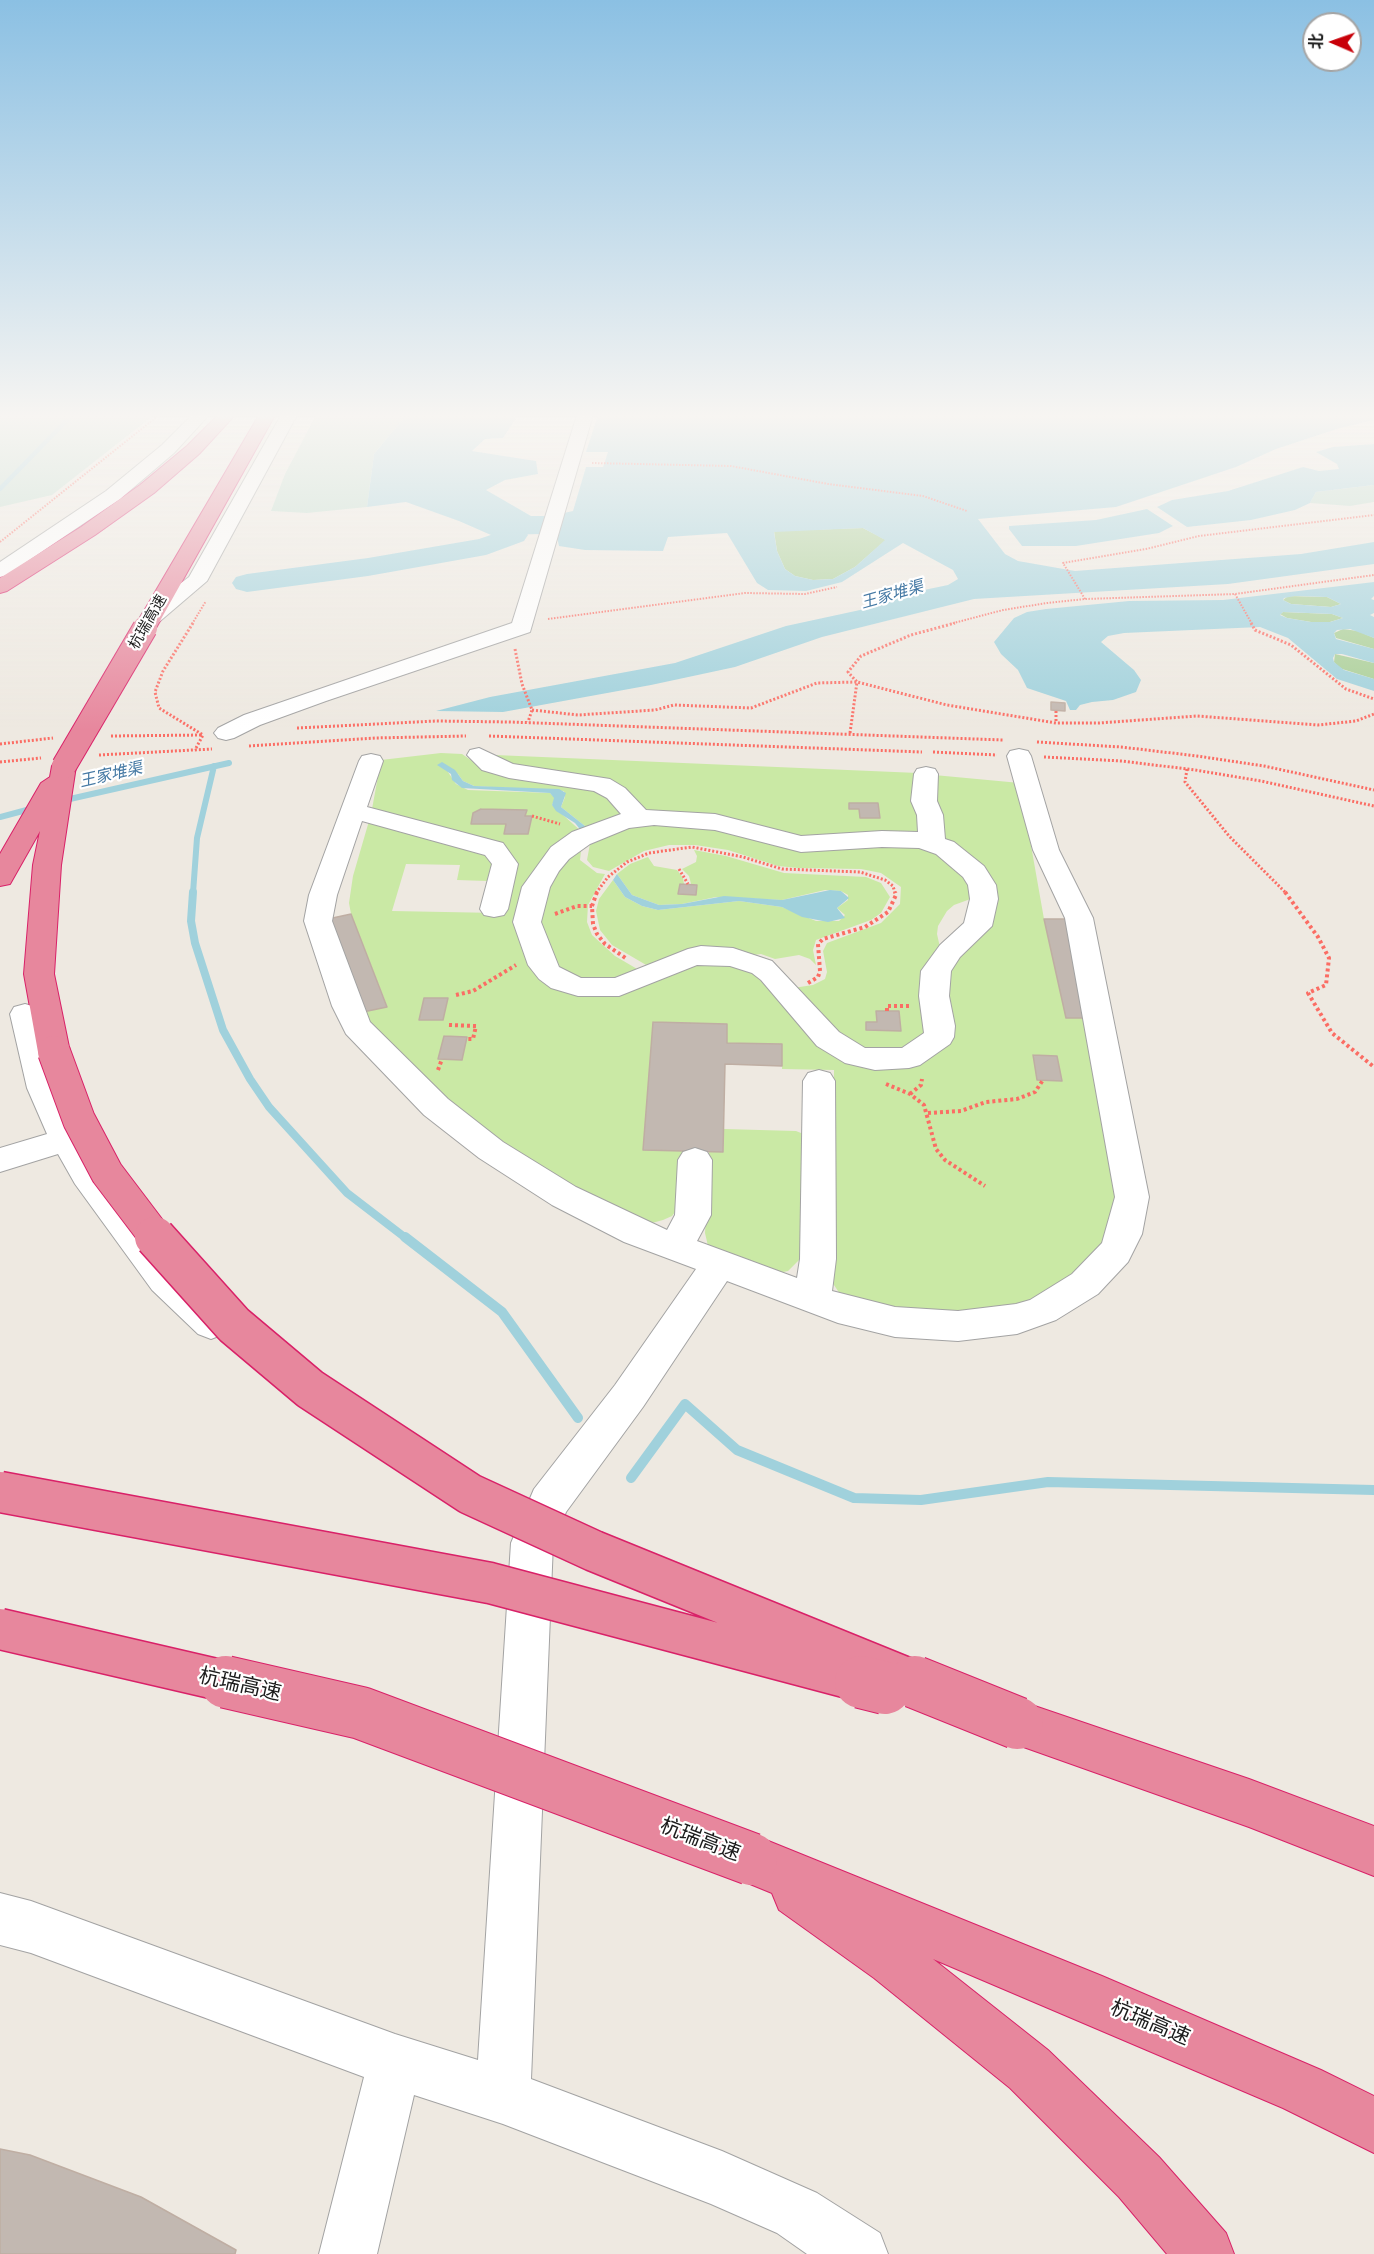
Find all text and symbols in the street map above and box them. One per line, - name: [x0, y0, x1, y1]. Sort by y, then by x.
- north arrow: [1302, 12, 1362, 72]
- text: 北: [1306, 33, 1326, 50]
- water label: 王家堆渠: [859, 577, 925, 613]
- street label: 杭瑞高速: [125, 592, 171, 652]
- water label: 王家堆渠: [78, 758, 144, 792]
- street label: 杭瑞高速: [196, 1663, 284, 1707]
- street label: 杭瑞高速: [656, 1813, 744, 1867]
- street label: 杭瑞高速: [1106, 1995, 1194, 2051]

